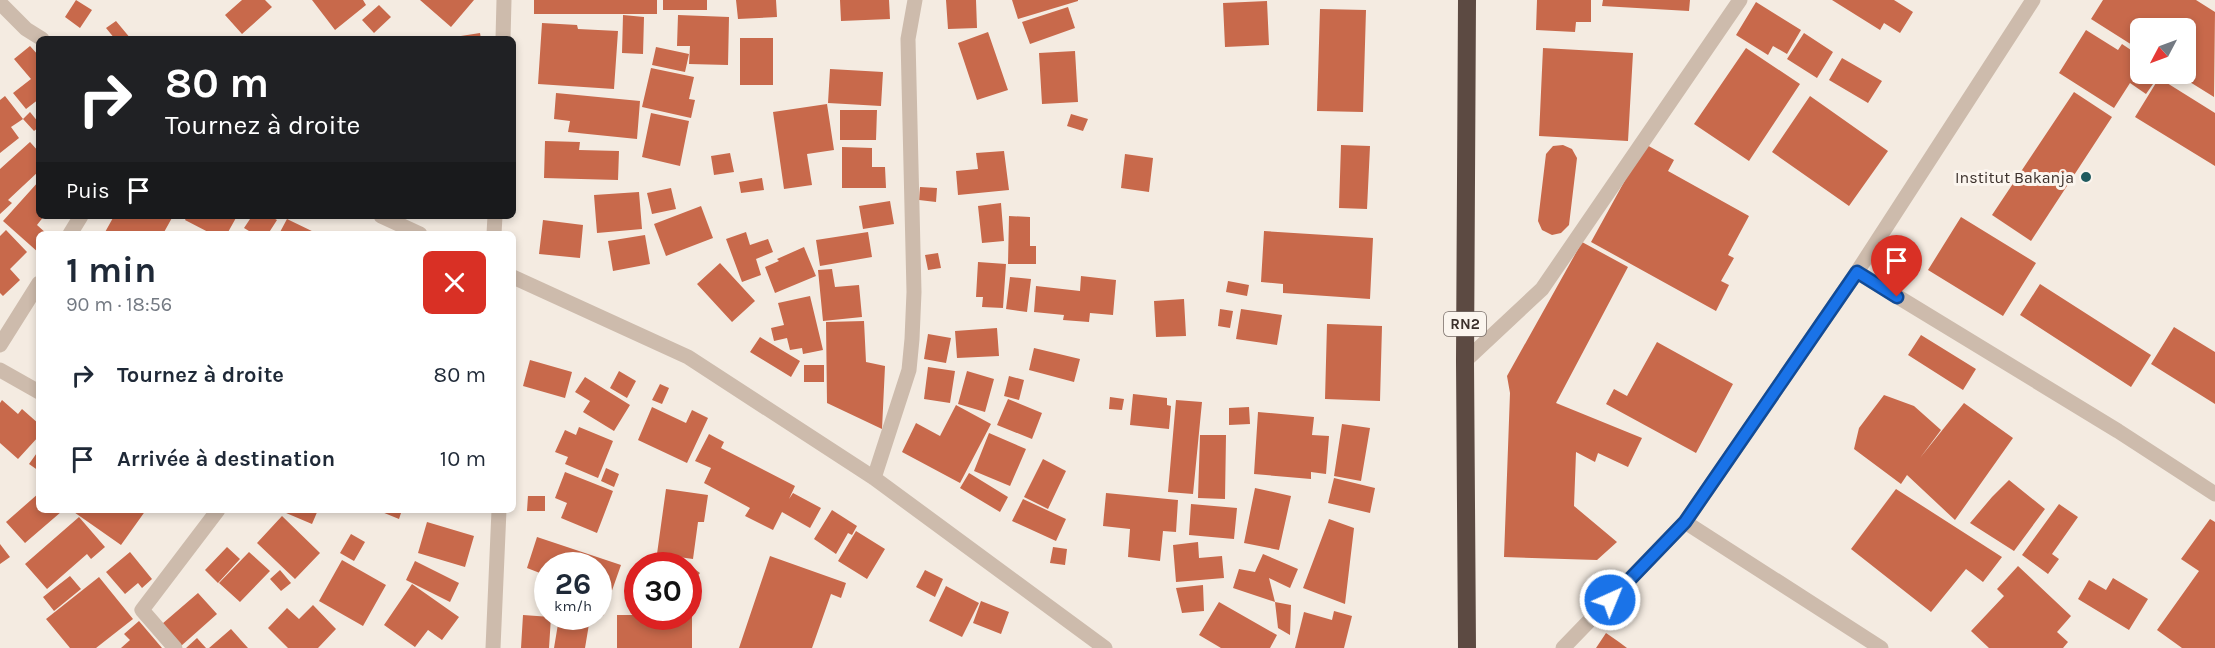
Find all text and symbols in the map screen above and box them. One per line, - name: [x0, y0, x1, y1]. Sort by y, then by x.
- north arrow: [2130, 18, 2196, 84]
- map controls: [2130, 18, 2196, 84]
- text: 80 m: [165, 58, 269, 108]
- icon: right: [66, 60, 144, 138]
- text: Tournez à droite: [165, 109, 360, 141]
- place label: Institut Bakanja: [1955, 168, 2074, 187]
- marker: Institut Bakanja: [2079, 170, 2093, 184]
- icon: arrive: [122, 174, 155, 207]
- text: Puis: [66, 178, 110, 204]
- pin: [1871, 235, 1922, 297]
- icon: arrive: [1880, 244, 1913, 277]
- text: 1 min: [66, 249, 156, 291]
- button: close: [423, 251, 486, 314]
- text: 90 m · 18:56: [66, 293, 172, 316]
- road number: RN2: [1444, 312, 1486, 336]
- icon: right: [66, 359, 99, 392]
- text: Tournez à droite: [117, 362, 284, 388]
- text: 80 m: [434, 362, 486, 388]
- icon: arrive: [66, 443, 99, 476]
- text: Arrivée à destination: [117, 446, 335, 472]
- text: 10 m: [440, 446, 486, 472]
- speed limit sign: 30: [624, 552, 702, 630]
- text: 26: [555, 566, 591, 602]
- position arrow: [1578, 568, 1642, 632]
- text: km/h: [554, 597, 592, 615]

